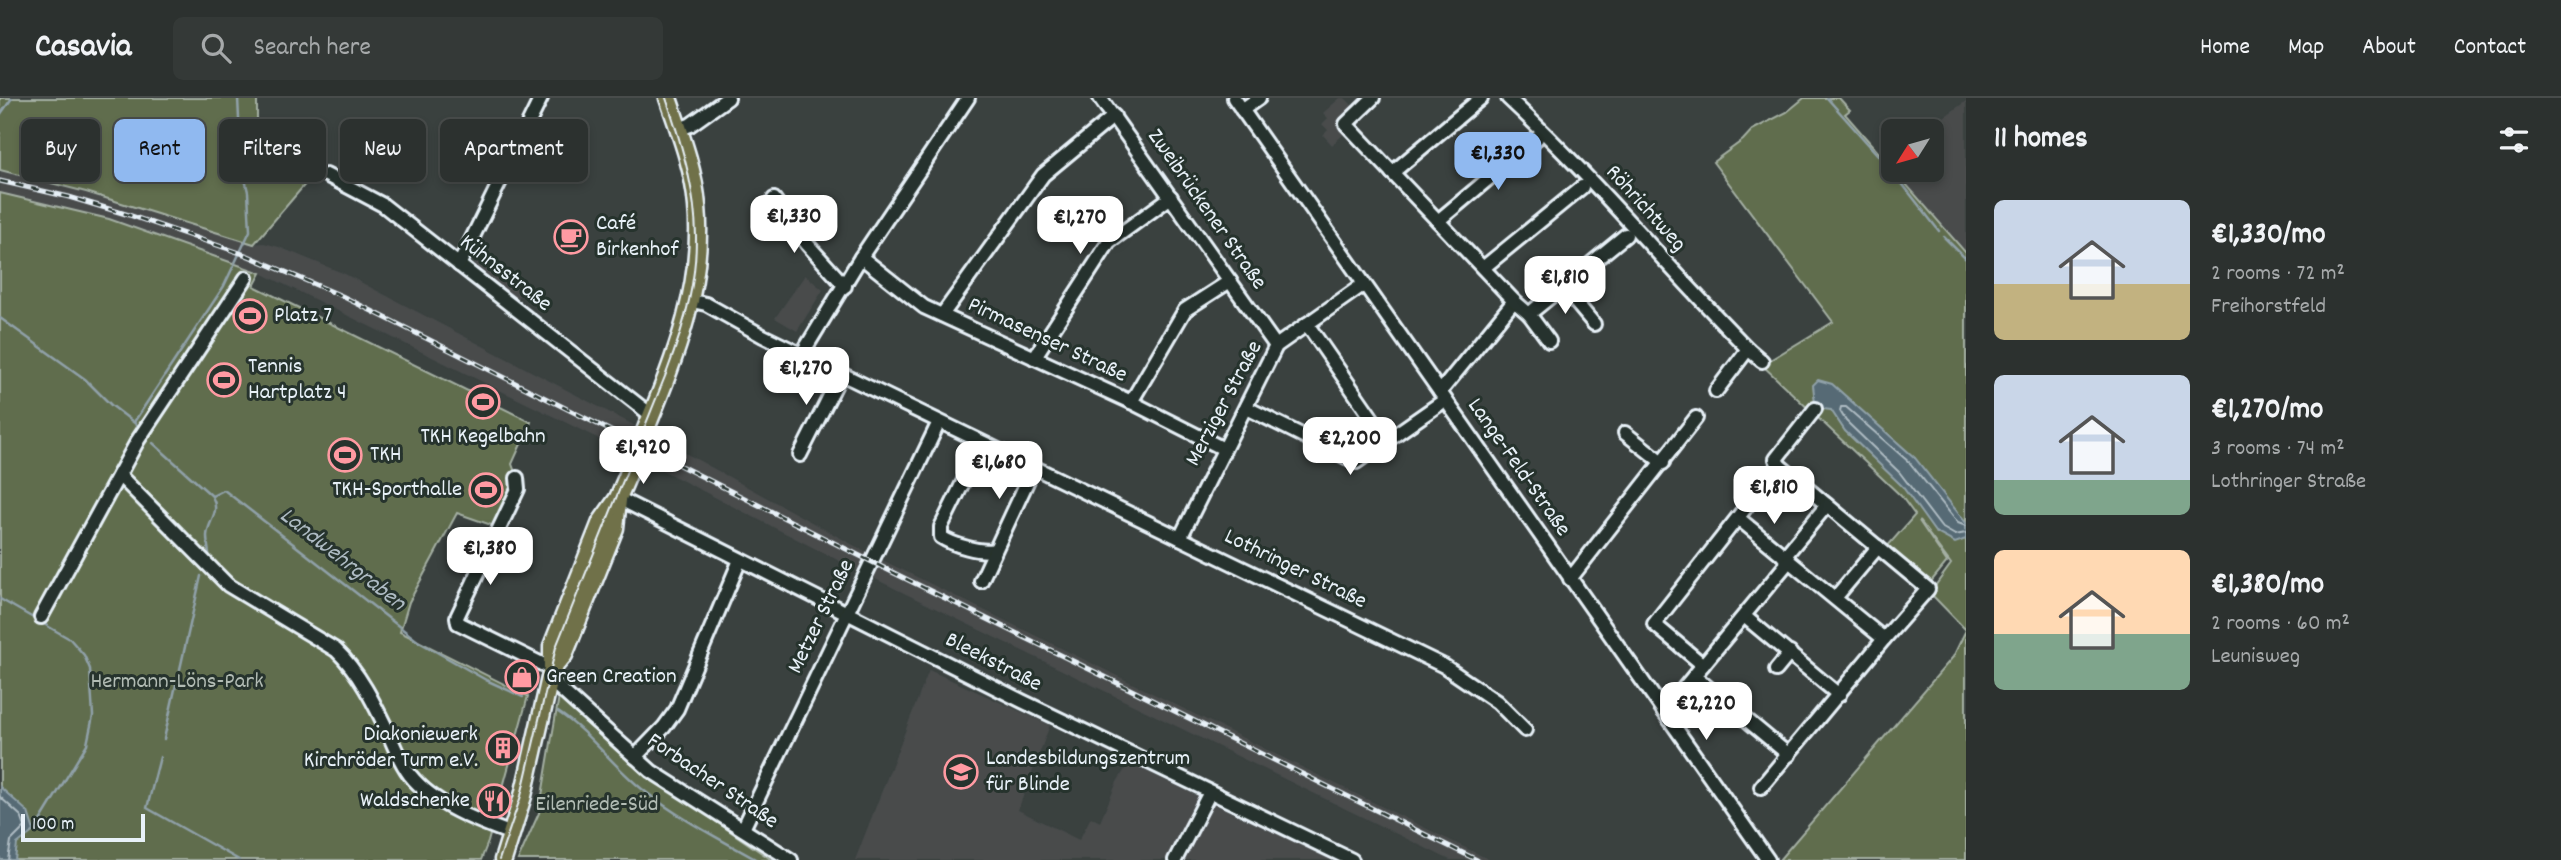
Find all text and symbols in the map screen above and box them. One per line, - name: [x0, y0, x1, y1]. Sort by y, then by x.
- search box: [173, 17, 663, 80]
- text: Casavia: [35, 25, 131, 72]
- icon: search: [197, 29, 235, 67]
- text: Search here: [253, 30, 371, 67]
- text: Home: [2200, 31, 2250, 65]
- text: Map: [2288, 31, 2324, 65]
- text: About: [2362, 31, 2416, 65]
- text: Contact: [2454, 31, 2526, 65]
- chip: Buy: [21, 119, 100, 182]
- chip: Rent: [114, 119, 205, 182]
- chip: Filters: [219, 119, 326, 182]
- chip: New: [340, 119, 426, 182]
- chip: Apartment: [440, 119, 588, 182]
- north arrow: [1881, 119, 1944, 182]
- map controls: [1881, 119, 1944, 182]
- text: 11 homes: [1994, 119, 2088, 162]
- icon: filters: [2495, 121, 2533, 159]
- street label: Zweibrückener Straße: [1138, 123, 1274, 297]
- pin: €1,330: [1441, 132, 1555, 192]
- text: €1,330: [1470, 138, 1526, 171]
- street label: Röhrichtweg: [1597, 158, 1693, 260]
- pin: €1,330: [737, 195, 851, 255]
- pin: €1,270: [1023, 197, 1137, 256]
- text: €1,330: [766, 201, 822, 234]
- text: €1,270: [1053, 202, 1107, 235]
- place label: Café Birkenhof: [596, 208, 680, 267]
- text: €1,330/mo: [2211, 215, 2326, 258]
- cafe icon: Café Birkenhof: [552, 218, 590, 256]
- street label: Kühnsstraße: [452, 227, 558, 321]
- icon: home: [2050, 228, 2134, 312]
- pin: €1,810: [1508, 256, 1622, 316]
- text: 2 rooms · 72 m²: [2211, 258, 2345, 291]
- text: €1,810: [1540, 262, 1590, 295]
- street label: Pirmasenser Straße: [962, 290, 1132, 392]
- text: Freihorstfeld: [2211, 291, 2326, 324]
- sports icon: Platz 7: [231, 297, 269, 335]
- place label: Platz 7: [274, 300, 332, 333]
- street label: Merziger Straße: [1178, 335, 1272, 473]
- pin: €1,270: [749, 348, 863, 407]
- place label: Tennis Hartplatz 4: [248, 351, 347, 410]
- text: €1,270: [779, 353, 833, 386]
- sports icon: Tennis Hartplatz 4: [205, 361, 243, 399]
- sports icon: TKH Kegelbahn: [464, 383, 502, 421]
- text: €1,270/mo: [2211, 390, 2323, 433]
- street label: Lange-Feld-Straße: [1458, 392, 1578, 544]
- icon: home: [2050, 403, 2134, 487]
- pin: €2,200: [1293, 418, 1407, 477]
- place label: TKH Kegelbahn: [420, 421, 546, 454]
- text: €2,200: [1319, 423, 1381, 456]
- pin: €1,920: [586, 426, 700, 486]
- text: €1,920: [615, 432, 671, 465]
- text: 3 rooms · 74 m²: [2211, 433, 2345, 466]
- sports icon: TKH: [326, 436, 364, 474]
- place label: TKH: [370, 439, 402, 472]
- pin: €1,680: [942, 442, 1056, 501]
- text: €1,680: [971, 447, 1027, 480]
- pin: €1,810: [1717, 466, 1831, 526]
- text: Lothringer Straße: [2211, 466, 2366, 499]
- sports icon: TKH-Sporthalle: [467, 471, 505, 509]
- text: €1,810: [1749, 472, 1799, 505]
- place label: TKH-Sporthalle: [332, 474, 462, 507]
- water label: Landwehrgraben: [272, 500, 413, 621]
- street label: Lothringer Straße: [1218, 521, 1372, 619]
- pin: €1,380: [433, 528, 547, 587]
- text: €1,380: [463, 533, 517, 566]
- street label: Metzer Straße: [780, 554, 864, 680]
- text: €1,380/mo: [2211, 565, 2324, 608]
- icon: home: [2050, 578, 2134, 662]
- text: 2 rooms · 60 m²: [2211, 608, 2350, 641]
- street label: Bleekstraße: [939, 625, 1047, 701]
- text: Leunisweg: [2211, 641, 2300, 674]
- shop icon: Green Creation: [503, 658, 541, 696]
- place label: Green Creation: [546, 661, 677, 694]
- park label: Hermann-Löns-Park: [90, 666, 264, 699]
- pin: €2,220: [1649, 682, 1763, 742]
- text: €2,220: [1676, 688, 1736, 721]
- place label: Diakoniewerk Kirchröder Turm e.V.: [304, 719, 478, 778]
- street label: Forbacher Straße: [640, 726, 784, 838]
- building icon: Diakoniewerk Kirchröder Turm e.V.: [484, 729, 522, 767]
- place label: Landesbildungszentrum für Blinde: [986, 743, 1190, 802]
- school or university icon: Landesbildungszentrum für Blinde: [942, 753, 980, 791]
- restaurant icon: Waldschenke: [475, 782, 513, 820]
- place label: Waldschenke: [360, 785, 470, 818]
- park label: Eilenriede-Süd: [535, 789, 659, 822]
- scale bar: [21, 811, 145, 843]
- text: 100 m: [32, 812, 74, 839]

